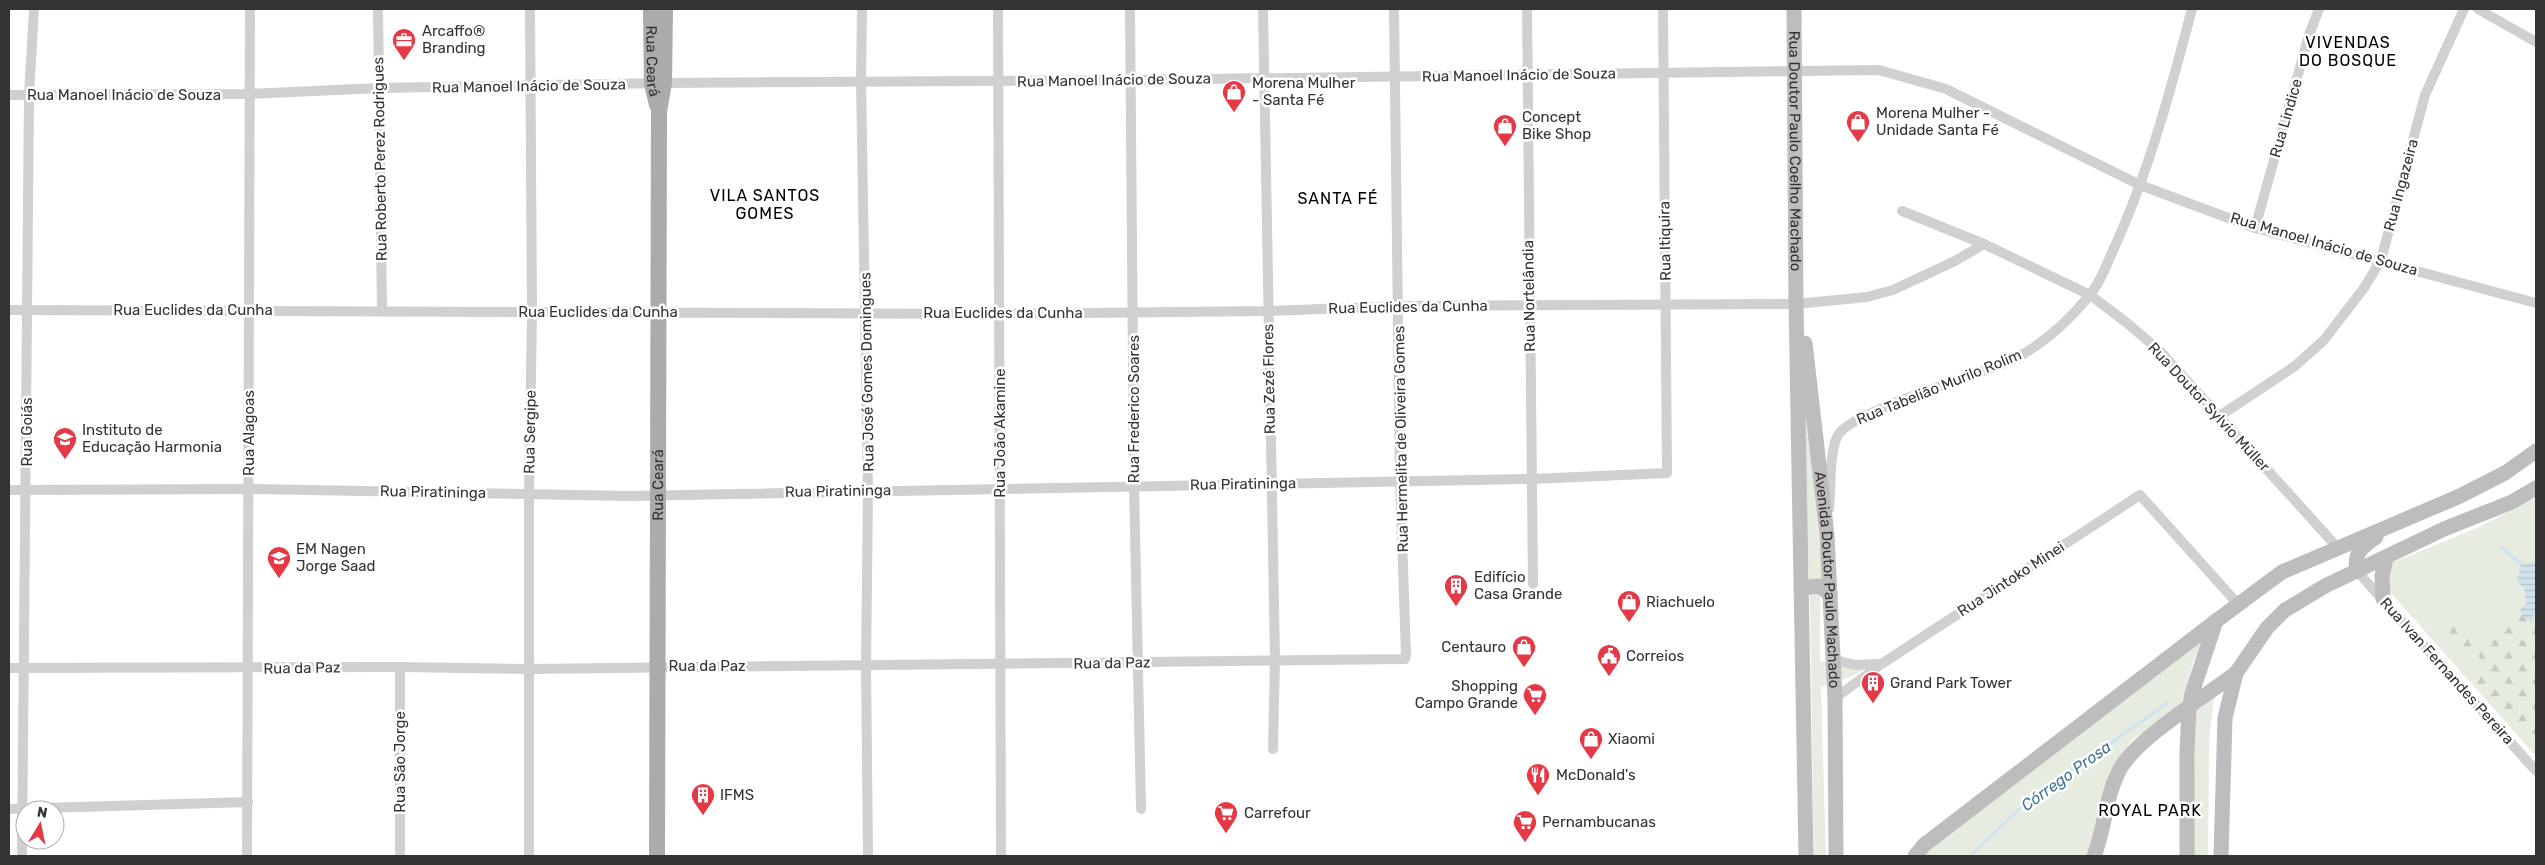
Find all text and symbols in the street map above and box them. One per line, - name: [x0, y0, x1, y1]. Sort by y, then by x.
- place label: Arcaffo® Branding: [422, 22, 486, 57]
- street label: Rua Ceará: [642, 25, 664, 98]
- office icon: Arcaffo® Branding: [391, 27, 417, 61]
- street label: Rua Doutor Paulo Coelho Machado: [1785, 31, 1805, 271]
- district label: VIVENDAS DO BOSQUE: [2299, 33, 2397, 70]
- street label: Rua Roberto Perez Rodrigues: [369, 56, 391, 261]
- street label: Rua Manoel Inácio de Souza: [1422, 64, 1616, 86]
- street label: Rua Manoel Inácio de Souza: [1017, 69, 1211, 91]
- place label: Morena Mulher - Santa Fé: [1252, 74, 1356, 109]
- street label: Rua Manoel Inácio de Souza: [432, 75, 626, 97]
- street label: Rua Lindice: [2266, 76, 2306, 160]
- shop icon: Morena Mulher - Santa Fé: [1221, 79, 1247, 113]
- street label: Rua Manoel Inácio de Souza: [27, 86, 221, 104]
- place label: Morena Mulher - Unidade Santa Fé: [1876, 104, 1999, 139]
- place label: Concept Bike Shop: [1522, 108, 1591, 143]
- shop icon: Morena Mulher - Unidade Santa Fé: [1845, 109, 1871, 143]
- shop icon: Concept Bike Shop: [1492, 113, 1518, 147]
- street label: Rua Ingazeira: [2380, 137, 2422, 233]
- district label: VILA SANTOS GOMES: [710, 186, 820, 223]
- district label: SANTA FÉ: [1298, 189, 1378, 208]
- street label: Rua Itiquira: [1655, 201, 1675, 281]
- street label: Rua Manoel Inácio de Souza: [2228, 209, 2420, 279]
- street label: Rua Nortelândia: [1519, 240, 1539, 352]
- street label: Rua José Gomes Domingues: [856, 272, 878, 472]
- street label: Rua Euclides da Cunha: [1328, 297, 1488, 317]
- street label: Rua Euclides da Cunha: [113, 301, 273, 319]
- street label: Rua Euclides da Cunha: [518, 303, 678, 321]
- street label: Rua Euclides da Cunha: [923, 304, 1083, 322]
- street label: Rua Zezé Flores: [1259, 323, 1279, 434]
- street label: Rua Hermelita de Oliveira Gomes: [1390, 325, 1412, 552]
- street label: Rua Frederico Soares: [1125, 334, 1143, 483]
- street label: Rua Doutor Sylvio Müller: [2144, 339, 2274, 476]
- street label: Rua Tabelião Murilo Rolim: [1854, 346, 2024, 428]
- street label: Rua João Akamine: [991, 368, 1009, 498]
- street label: Rua Alagoas: [240, 390, 258, 476]
- street label: Rua Sergipe: [520, 390, 540, 474]
- street label: Rua Goiás: [18, 397, 36, 467]
- place label: Instituto de Educação Harmonia: [82, 421, 222, 456]
- school or university icon: Instituto de Educação Harmonia: [52, 426, 78, 460]
- street label: Rua Ceará: [649, 449, 667, 521]
- street label: Avenida Doutor Paulo Machado: [1811, 470, 1844, 689]
- street label: Rua Piratininga: [1190, 474, 1296, 494]
- street label: Rua Piratininga: [785, 481, 891, 501]
- street label: Rua Piratininga: [380, 482, 486, 502]
- street label: Rua Jintoko Minei: [1954, 538, 2068, 620]
- place label: EM Nagen Jorge Saad: [296, 540, 376, 575]
- school or university icon: EM Nagen Jorge Saad: [266, 545, 292, 579]
- place label: Edifício Casa Grande: [1474, 568, 1562, 603]
- building icon: Edifício Casa Grande: [1443, 573, 1469, 607]
- shop icon: Riachuelo: [1616, 589, 1642, 623]
- place label: Riachuelo: [1646, 593, 1715, 611]
- street label: Rua Ivan Fernandes Pereira: [2376, 594, 2518, 748]
- shop icon: Centauro: [1511, 634, 1537, 668]
- place label: Centauro: [1441, 638, 1506, 656]
- public building icon: Correios: [1596, 643, 1622, 677]
- place label: Correios: [1626, 647, 1684, 665]
- street label: Rua da Paz: [1073, 653, 1151, 673]
- street label: Rua da Paz: [668, 657, 746, 675]
- street label: Rua da Paz: [263, 658, 341, 678]
- building icon: Grand Park Tower: [1860, 670, 1886, 704]
- place label: Grand Park Tower: [1890, 674, 2012, 692]
- place label: Shopping Campo Grande: [1415, 677, 1518, 712]
- supermarket icon: Shopping Campo Grande: [1522, 682, 1548, 716]
- street label: Rua São Jorge: [391, 711, 409, 813]
- shop icon: Xiaomi: [1578, 726, 1604, 760]
- place label: Xiaomi: [1608, 730, 1655, 748]
- water label: Córrego Prosa: [2017, 737, 2115, 815]
- restaurant icon: McDonald's: [1525, 762, 1551, 796]
- place label: McDonald's: [1556, 766, 1636, 784]
- building icon: IFMS: [690, 782, 716, 816]
- place label: IFMS: [720, 786, 754, 804]
- north arrow: [15, 800, 65, 850]
- supermarket icon: Carrefour: [1213, 800, 1239, 834]
- district label: ROYAL PARK: [2098, 801, 2202, 820]
- text: N: [36, 803, 49, 822]
- place label: Carrefour: [1244, 804, 1311, 822]
- supermarket icon: Pernambucanas: [1512, 809, 1538, 843]
- place label: Pernambucanas: [1542, 813, 1656, 831]

